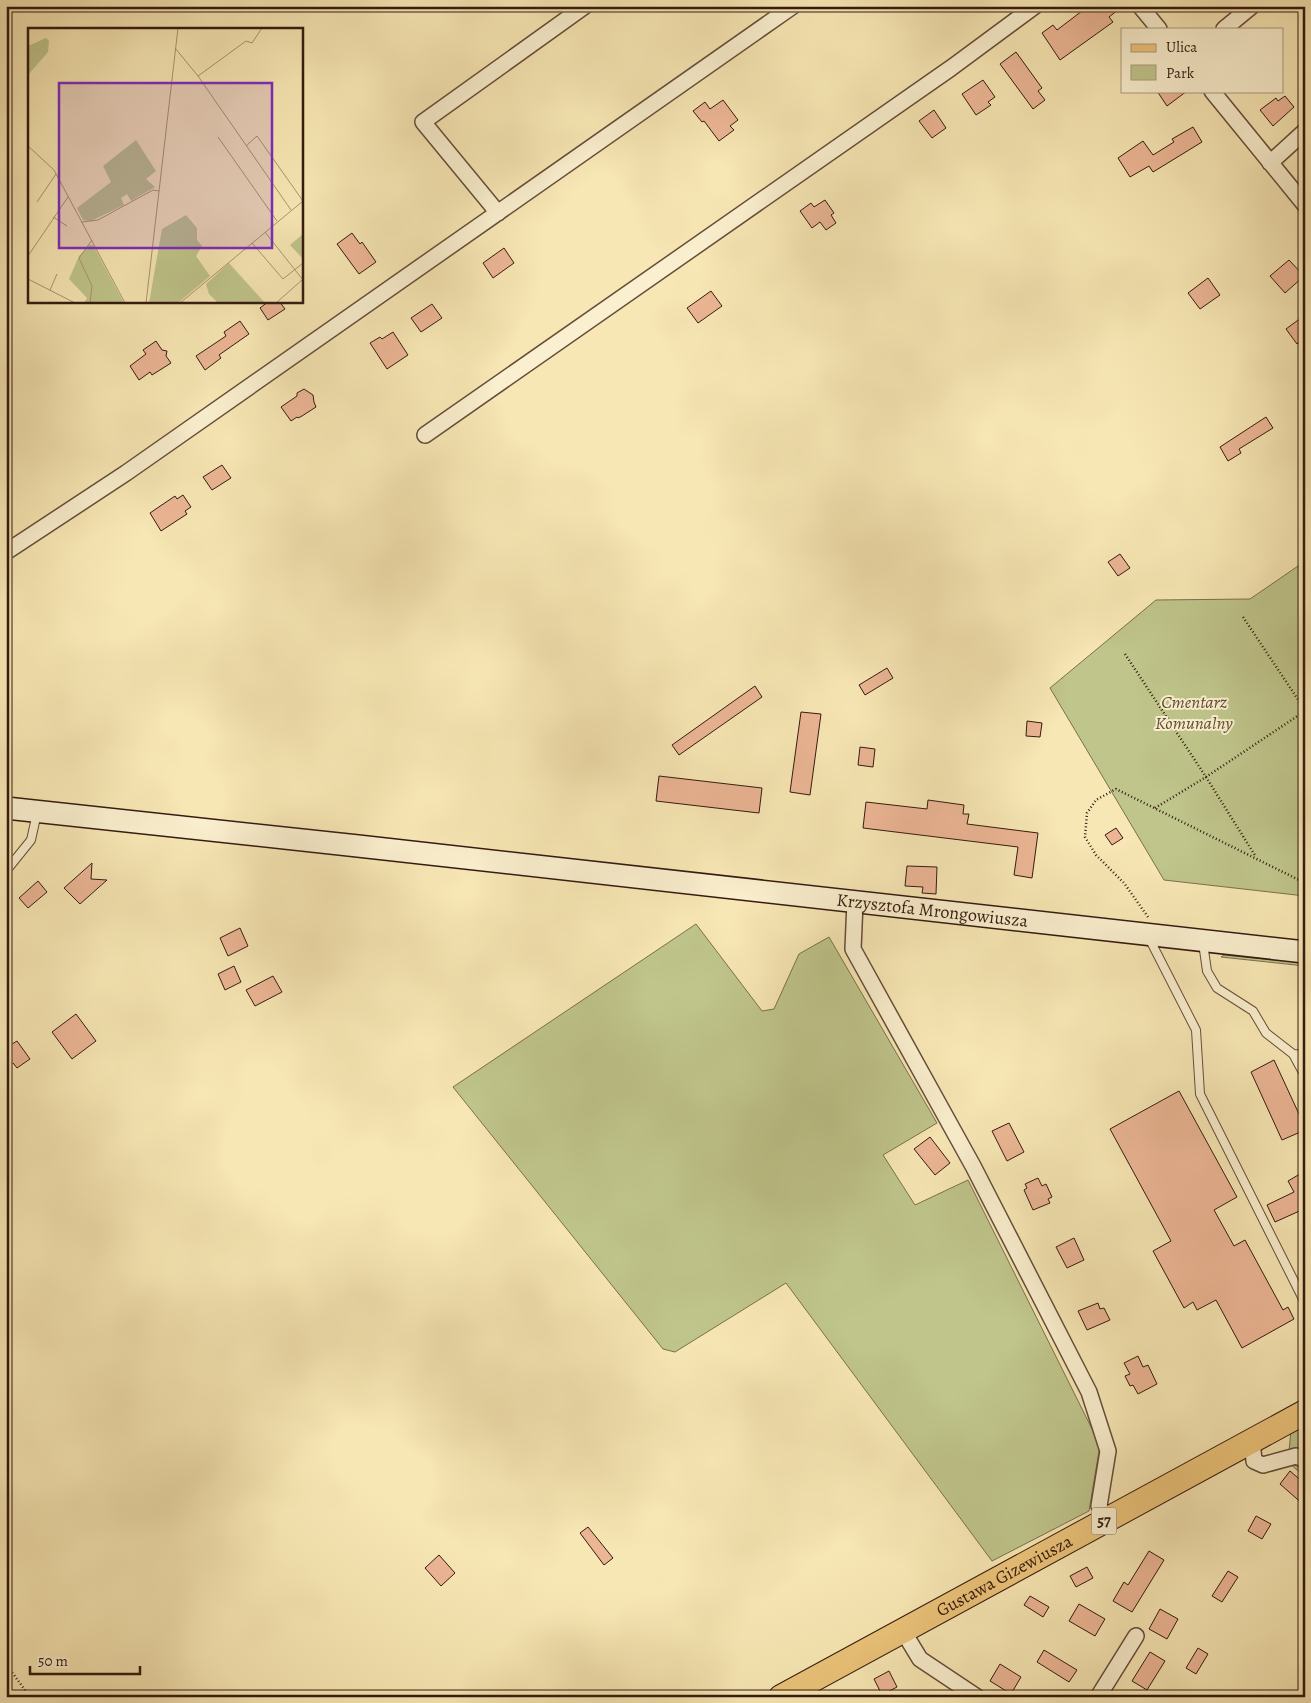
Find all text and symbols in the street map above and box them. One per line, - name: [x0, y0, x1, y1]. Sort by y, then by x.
- inset map: [28, 28, 302, 302]
- legend: [1121, 28, 1284, 92]
- text: Ulica: [1166, 37, 1197, 57]
- text: Park: [1166, 63, 1195, 83]
- park label: Cmentarz Komunalny: [1155, 690, 1233, 735]
- street label: Krzysztofa Mrongowiusza: [835, 888, 1030, 933]
- road number: 57: [1092, 1508, 1116, 1534]
- street label: Gustawa Gizewiusza: [932, 1529, 1077, 1622]
- scale bar: [30, 1643, 140, 1675]
- text: 50 m: [38, 1651, 68, 1671]

